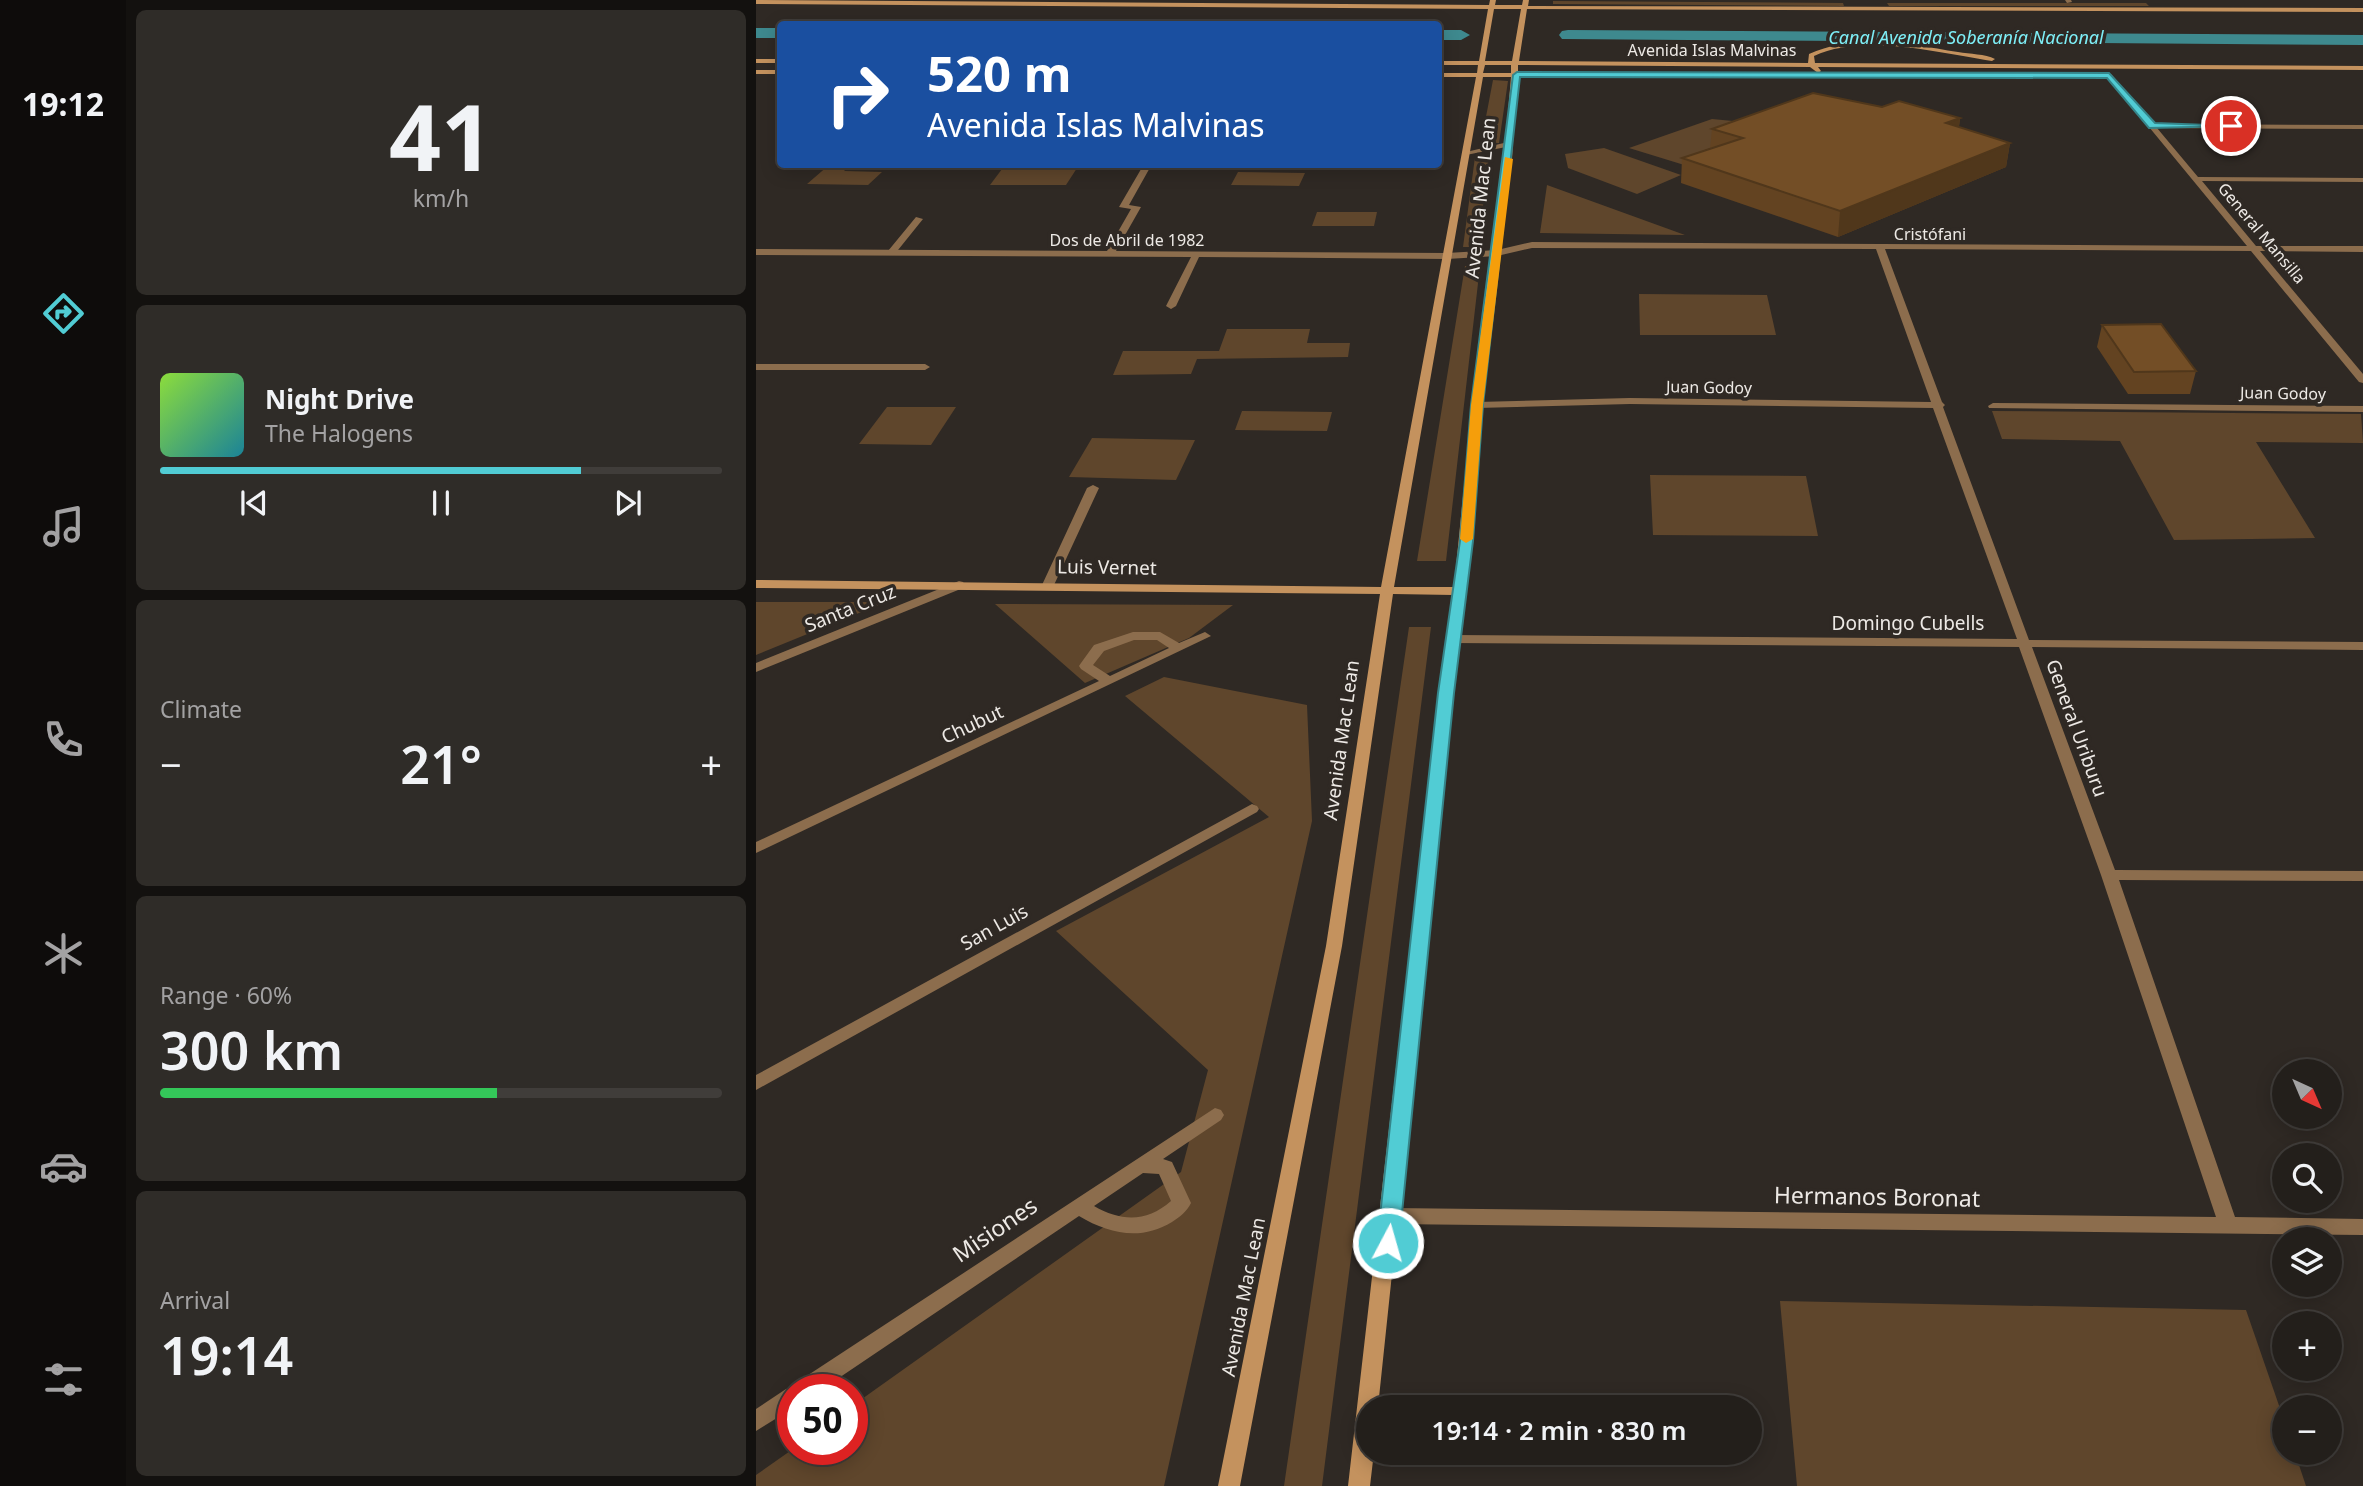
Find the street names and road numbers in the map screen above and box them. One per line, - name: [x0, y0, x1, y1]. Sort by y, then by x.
- street label: Avenida Islas Malvinas: [1628, 39, 1796, 61]
- street label: Avenida Mac Lean: [1459, 116, 1501, 280]
- street label: General Mansilla: [2213, 178, 2311, 288]
- street label: Cristófani: [1894, 223, 1966, 245]
- street label: Dos de Abril de 1982: [1050, 229, 1204, 251]
- street label: Juan Godoy: [1664, 375, 1753, 399]
- street label: Juan Godoy: [2238, 381, 2327, 405]
- street label: Luis Vernet: [1057, 553, 1157, 581]
- street label: Santa Cruz: [801, 578, 899, 638]
- street label: Domingo Cubells: [1832, 610, 1984, 636]
- street label: General Uriburu: [2040, 656, 2114, 800]
- street label: Avenida Mac Lean: [1317, 658, 1365, 822]
- street label: Chubut: [937, 698, 1007, 750]
- street label: San Luis: [956, 898, 1032, 956]
- street label: Hermanos Boronat: [1774, 1178, 1980, 1214]
- street label: Misiones: [946, 1189, 1043, 1269]
- street label: Avenida Mac Lean: [1215, 1215, 1271, 1379]

